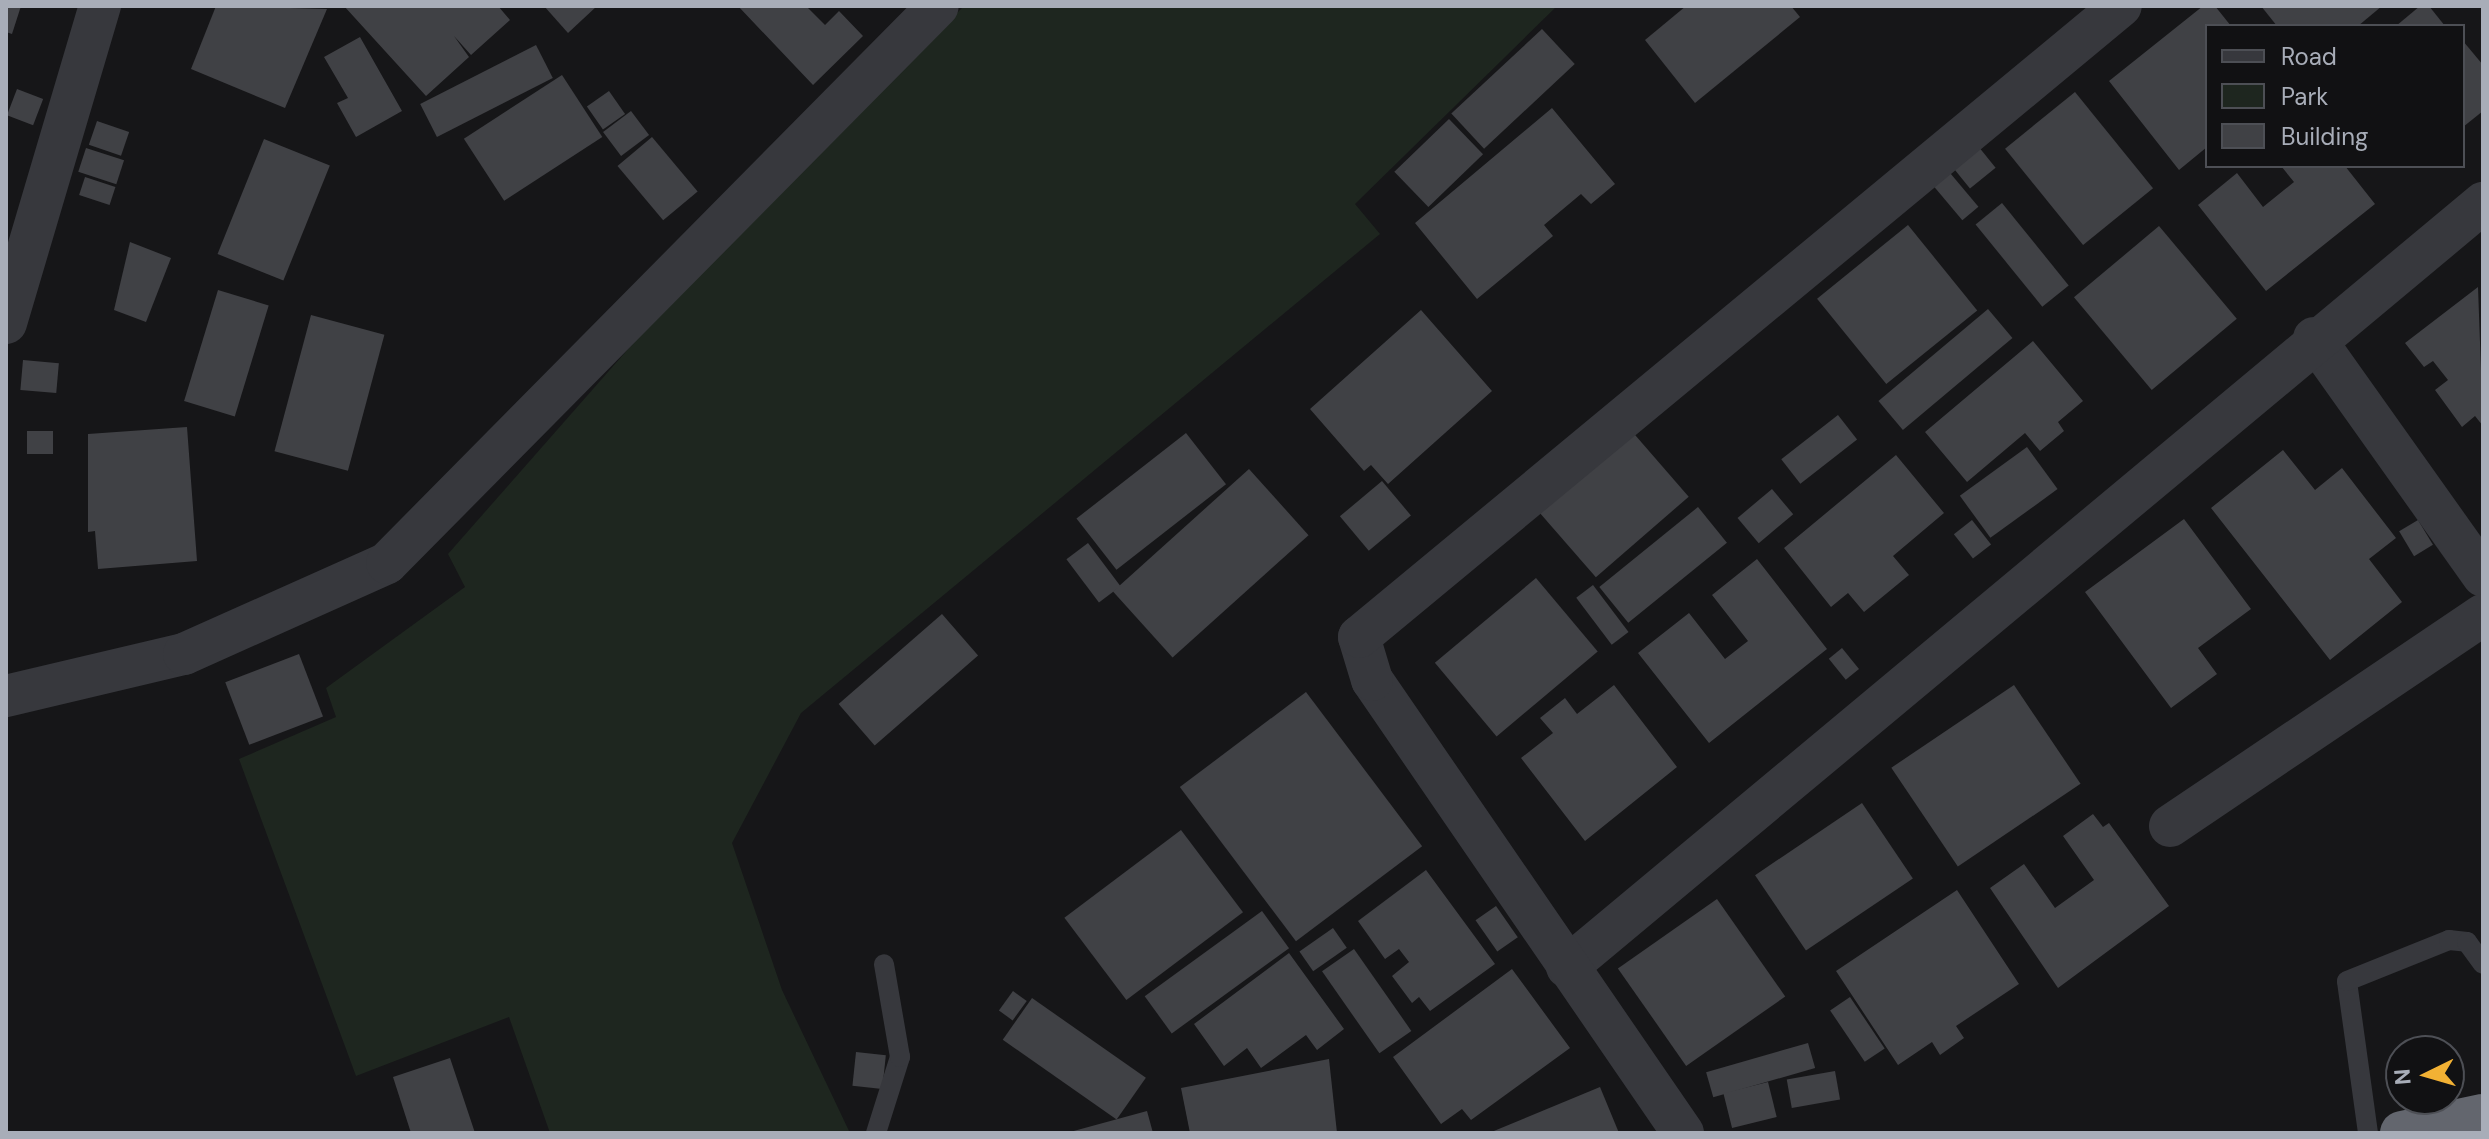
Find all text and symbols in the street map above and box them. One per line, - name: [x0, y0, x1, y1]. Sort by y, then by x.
- legend: [2205, 24, 2465, 168]
- text: Road: [2281, 41, 2337, 72]
- text: Park: [2281, 81, 2328, 112]
- text: Building: [2281, 121, 2368, 152]
- north arrow: [2385, 1035, 2465, 1115]
- text: N: [2387, 1068, 2418, 1086]

